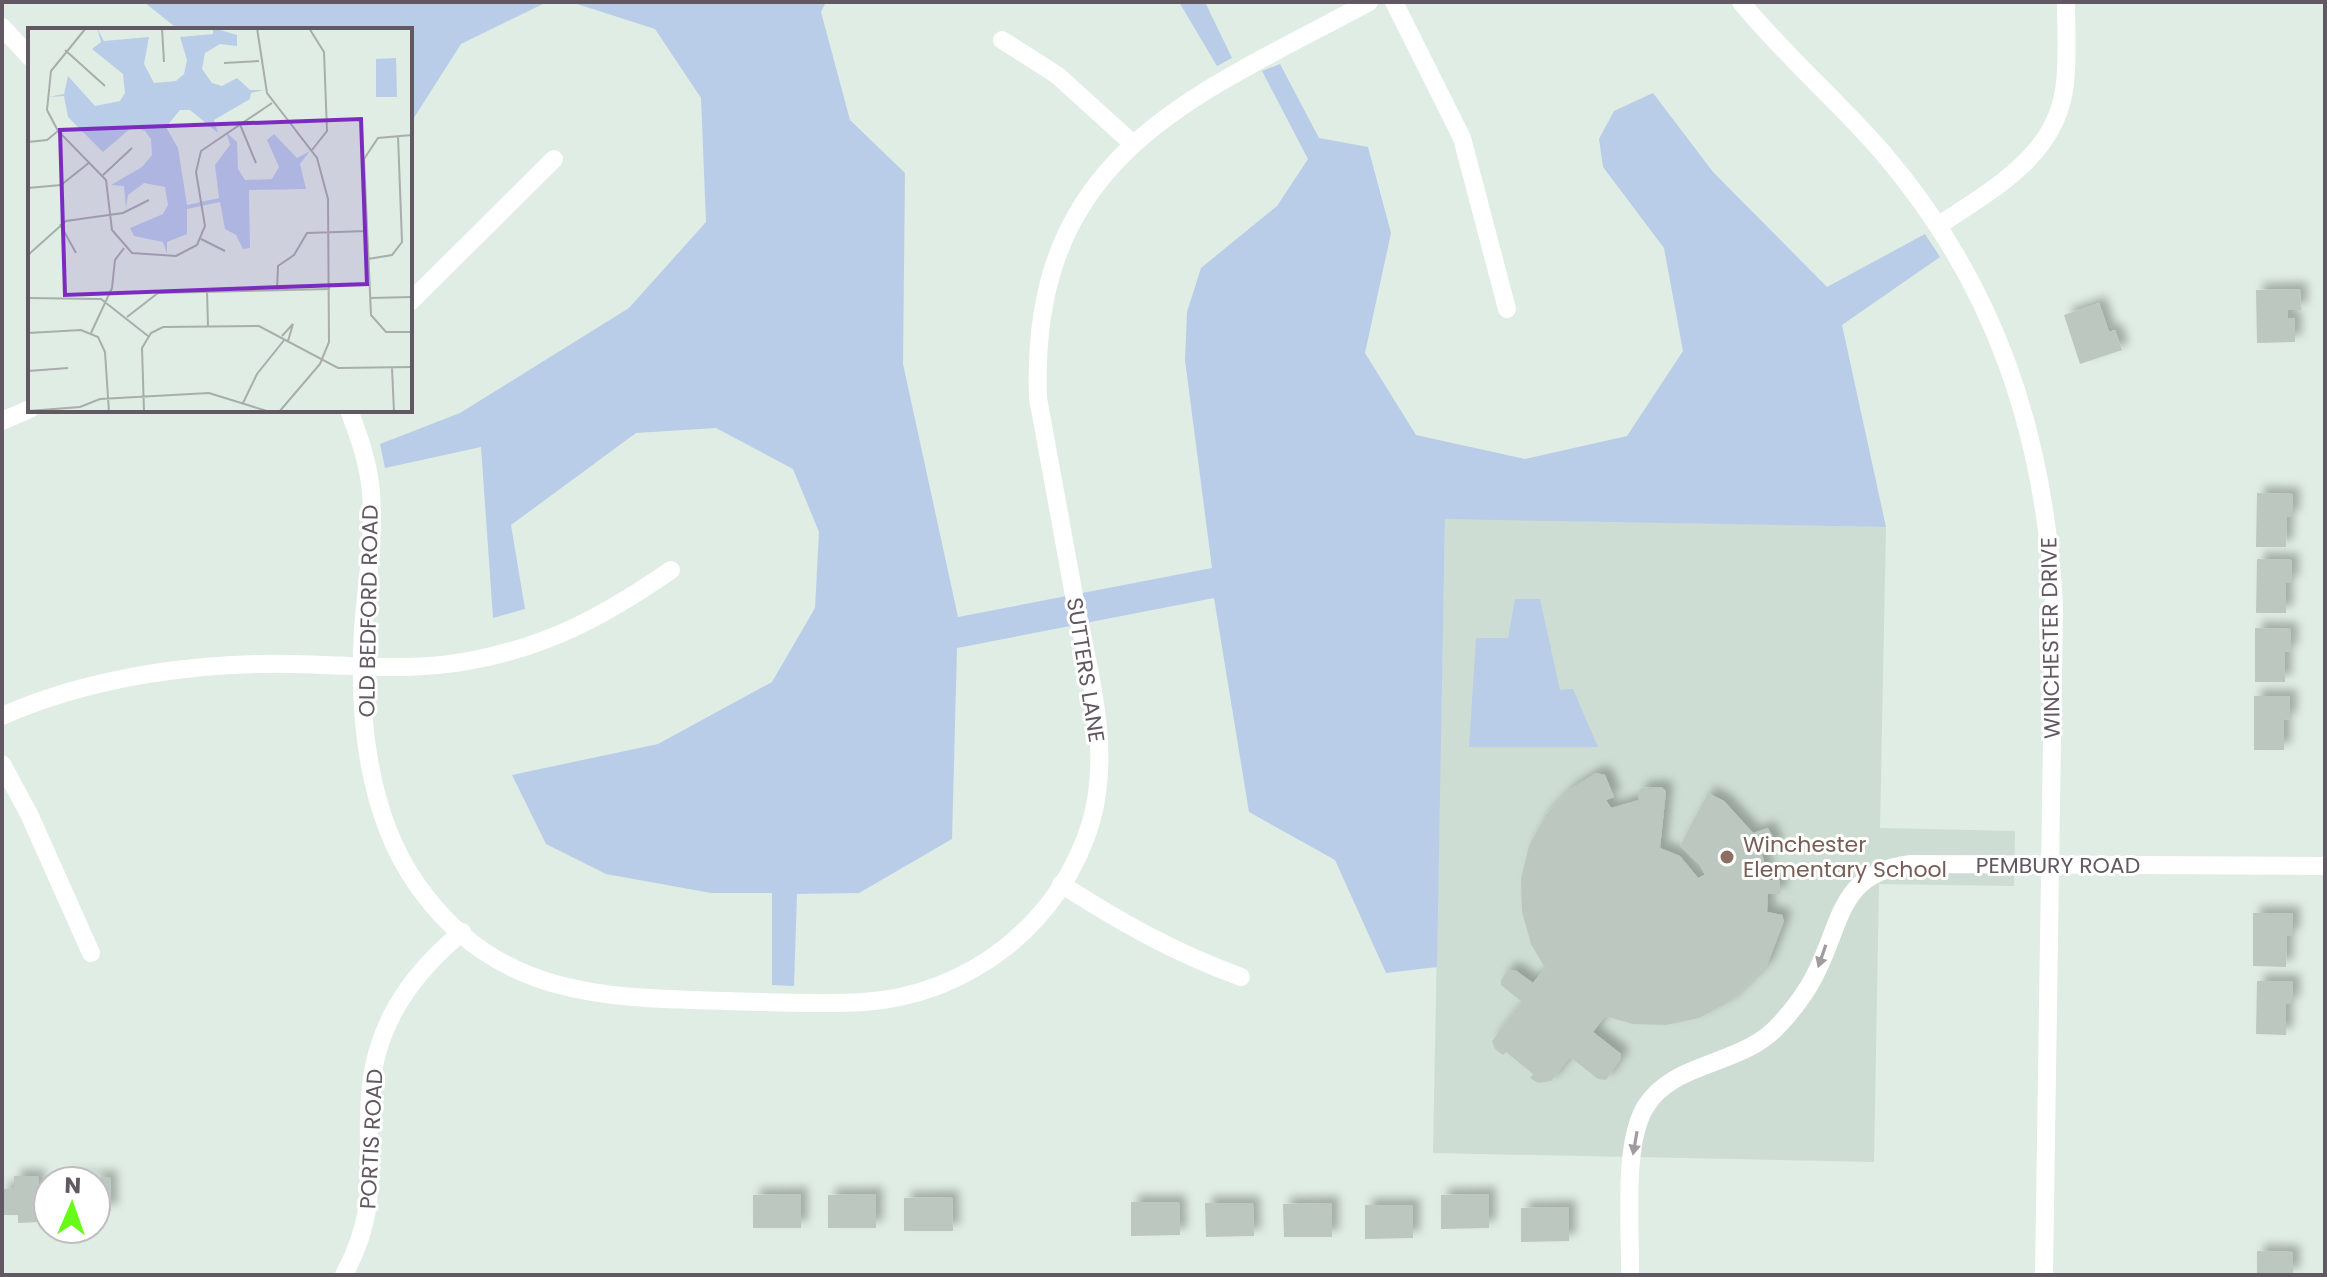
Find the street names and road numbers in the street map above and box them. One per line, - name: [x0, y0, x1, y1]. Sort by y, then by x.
- street label: OLD BEDFORD ROAD: [351, 504, 386, 718]
- street label: WINCHESTER DRIVE: [2033, 537, 2068, 739]
- street label: SUTTERS LANE: [1059, 595, 1112, 745]
- street label: PEMBURY ROAD: [1976, 850, 2140, 881]
- street label: PORTIS ROAD: [352, 1068, 391, 1210]

